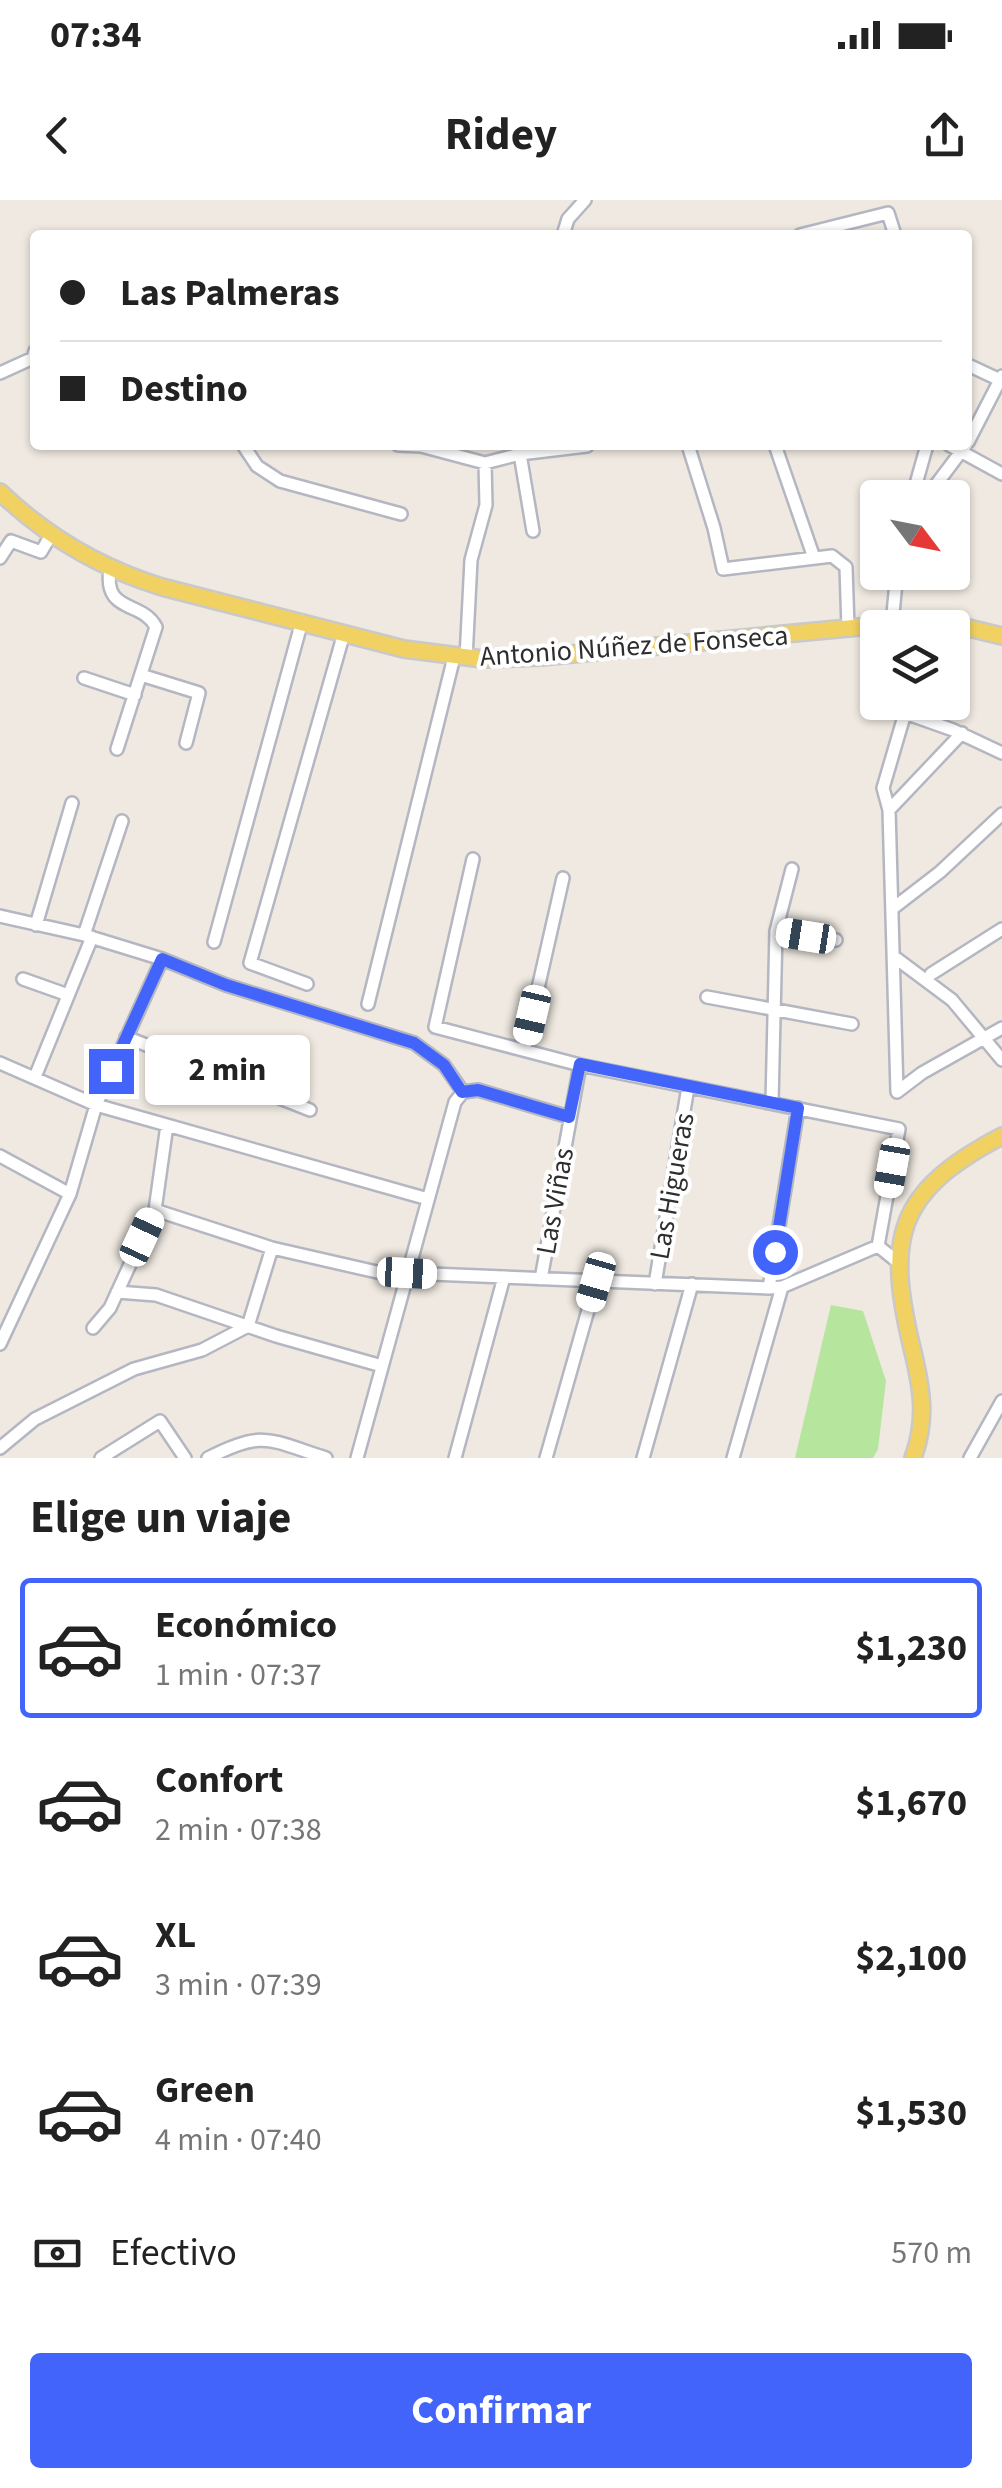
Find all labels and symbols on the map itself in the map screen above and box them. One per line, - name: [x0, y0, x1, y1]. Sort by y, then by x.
- north arrow: [860, 480, 970, 590]
- street label: Antonio Núñez de Fonseca: [479, 615, 790, 677]
- car: [774, 916, 838, 956]
- car: [511, 982, 553, 1048]
- callout: 2 min: [146, 1036, 311, 1106]
- route end: [89, 1049, 134, 1094]
- street label: Las Higueras: [639, 1110, 705, 1263]
- car: [872, 1136, 912, 1200]
- street label: Las Viñas: [526, 1145, 584, 1258]
- car: [116, 1203, 168, 1271]
- route start: [753, 1230, 798, 1275]
- car: [573, 1249, 619, 1315]
- car: [376, 1256, 438, 1290]

